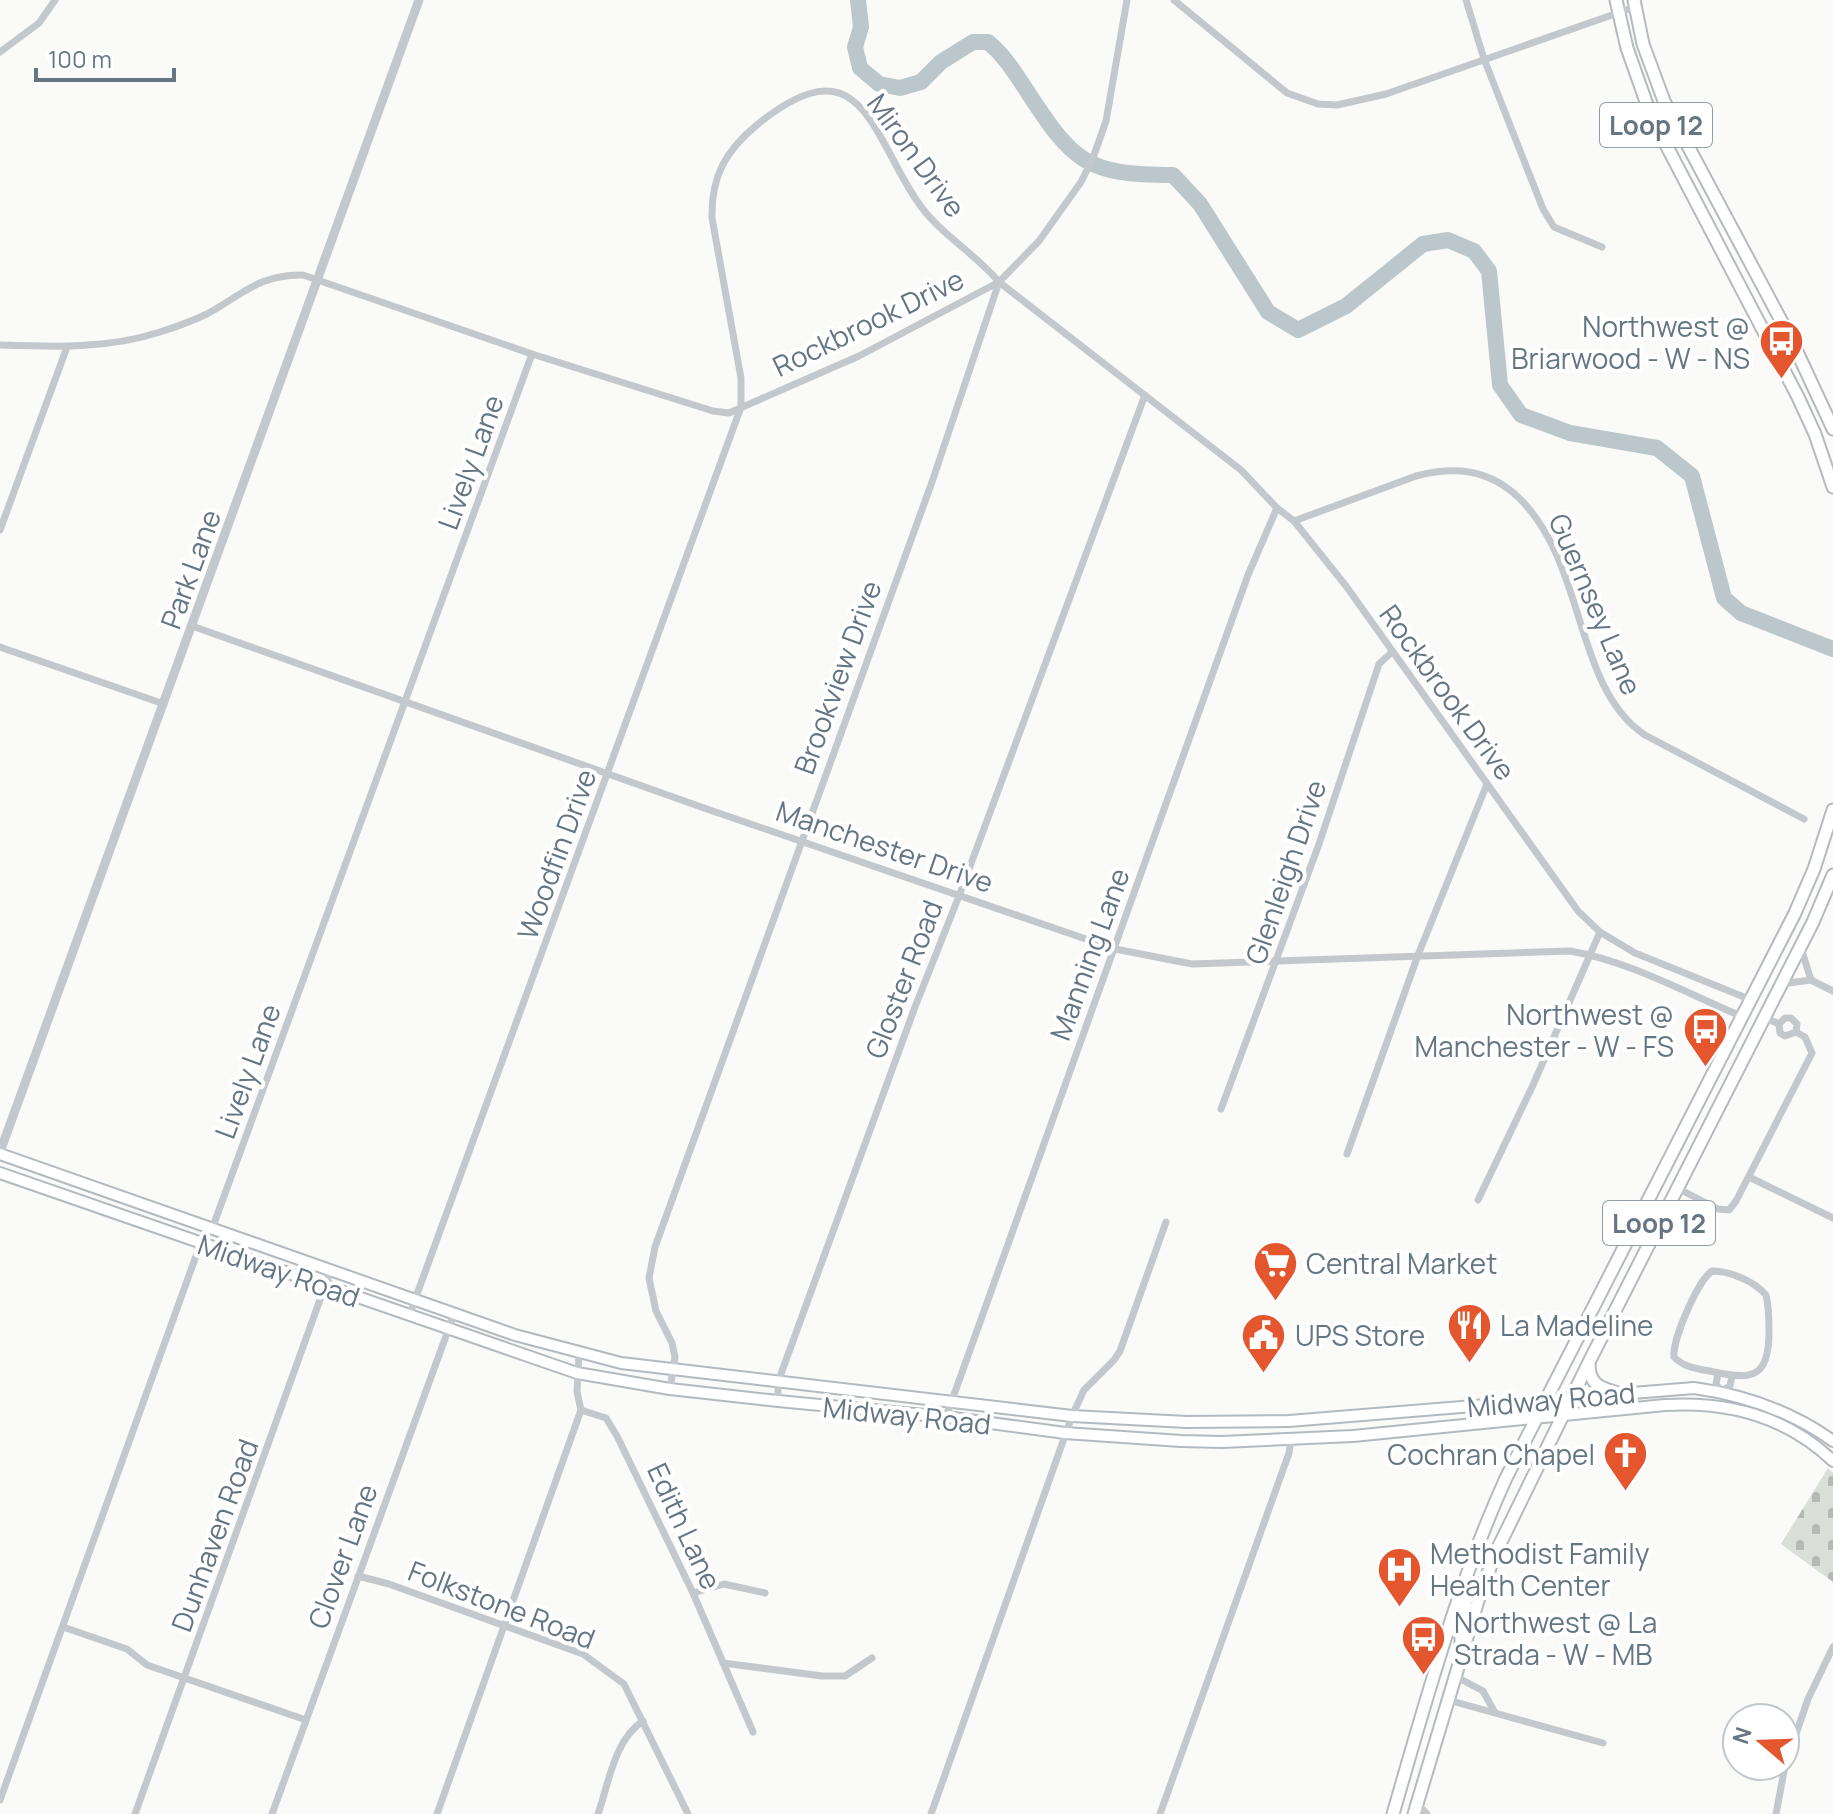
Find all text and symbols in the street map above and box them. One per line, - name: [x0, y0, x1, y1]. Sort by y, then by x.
- scale bar: [36, 32, 174, 82]
- text: 100 m: [48, 42, 112, 75]
- street label: Miron Drive: [859, 86, 975, 224]
- road number: Loop 12: [1600, 103, 1712, 147]
- street label: Rockbrook Drive: [766, 259, 970, 385]
- place label: Northwest @ Briarwood - W - NS: [1511, 307, 1750, 377]
- bus stop icon: Northwest @ Briarwood - W - NS: [1757, 318, 1805, 381]
- street label: Lively Lane: [428, 389, 512, 535]
- street label: Park Lane: [151, 504, 229, 634]
- street label: Guernsey Lane: [1541, 508, 1651, 700]
- street label: Brookview Drive: [784, 575, 890, 779]
- street label: Rockbrook Drive: [1371, 597, 1525, 787]
- street label: Woodfin Drive: [508, 763, 604, 945]
- street label: Glenleigh Drive: [1236, 775, 1334, 969]
- street label: Manchester Drive: [771, 791, 999, 901]
- street label: Manning Lane: [1040, 863, 1138, 1045]
- street label: Gloster Road: [855, 894, 951, 1064]
- place label: Northwest @ Manchester - W - FS: [1415, 995, 1674, 1065]
- street label: Lively Lane: [205, 998, 289, 1144]
- bus stop icon: Northwest @ Manchester - W - FS: [1681, 1006, 1729, 1069]
- road number: Loop 12: [1603, 1201, 1715, 1245]
- street label: Midway Road: [193, 1225, 365, 1315]
- supermarket icon: Central Market: [1251, 1239, 1299, 1302]
- place label: Central Market: [1306, 1244, 1497, 1282]
- restaurant icon: La Madeline: [1445, 1301, 1493, 1364]
- place label: La Madeline: [1500, 1306, 1653, 1344]
- public building icon: UPS Store: [1240, 1311, 1288, 1374]
- place label: UPS Store: [1295, 1316, 1425, 1354]
- street label: Midway Road: [1465, 1373, 1637, 1425]
- street label: Midway Road: [821, 1387, 993, 1443]
- church icon: Cochran Chapel: [1602, 1430, 1650, 1493]
- street label: Dunhaven Road: [162, 1434, 266, 1636]
- place label: Cochran Chapel: [1387, 1435, 1595, 1473]
- street label: Edith Lane: [639, 1457, 731, 1595]
- street label: Clover Lane: [298, 1479, 386, 1633]
- place label: Methodist Family Health Center: [1430, 1534, 1650, 1604]
- hospital icon: Methodist Family Health Center: [1375, 1545, 1423, 1608]
- street label: Folkstone Road: [403, 1551, 601, 1657]
- place label: Northwest @ La Strada - W - MB: [1454, 1603, 1657, 1673]
- bus stop icon: Northwest @ La Strada - W - MB: [1399, 1614, 1447, 1677]
- north arrow: [1721, 1702, 1801, 1782]
- text: N: [1725, 1723, 1759, 1748]

